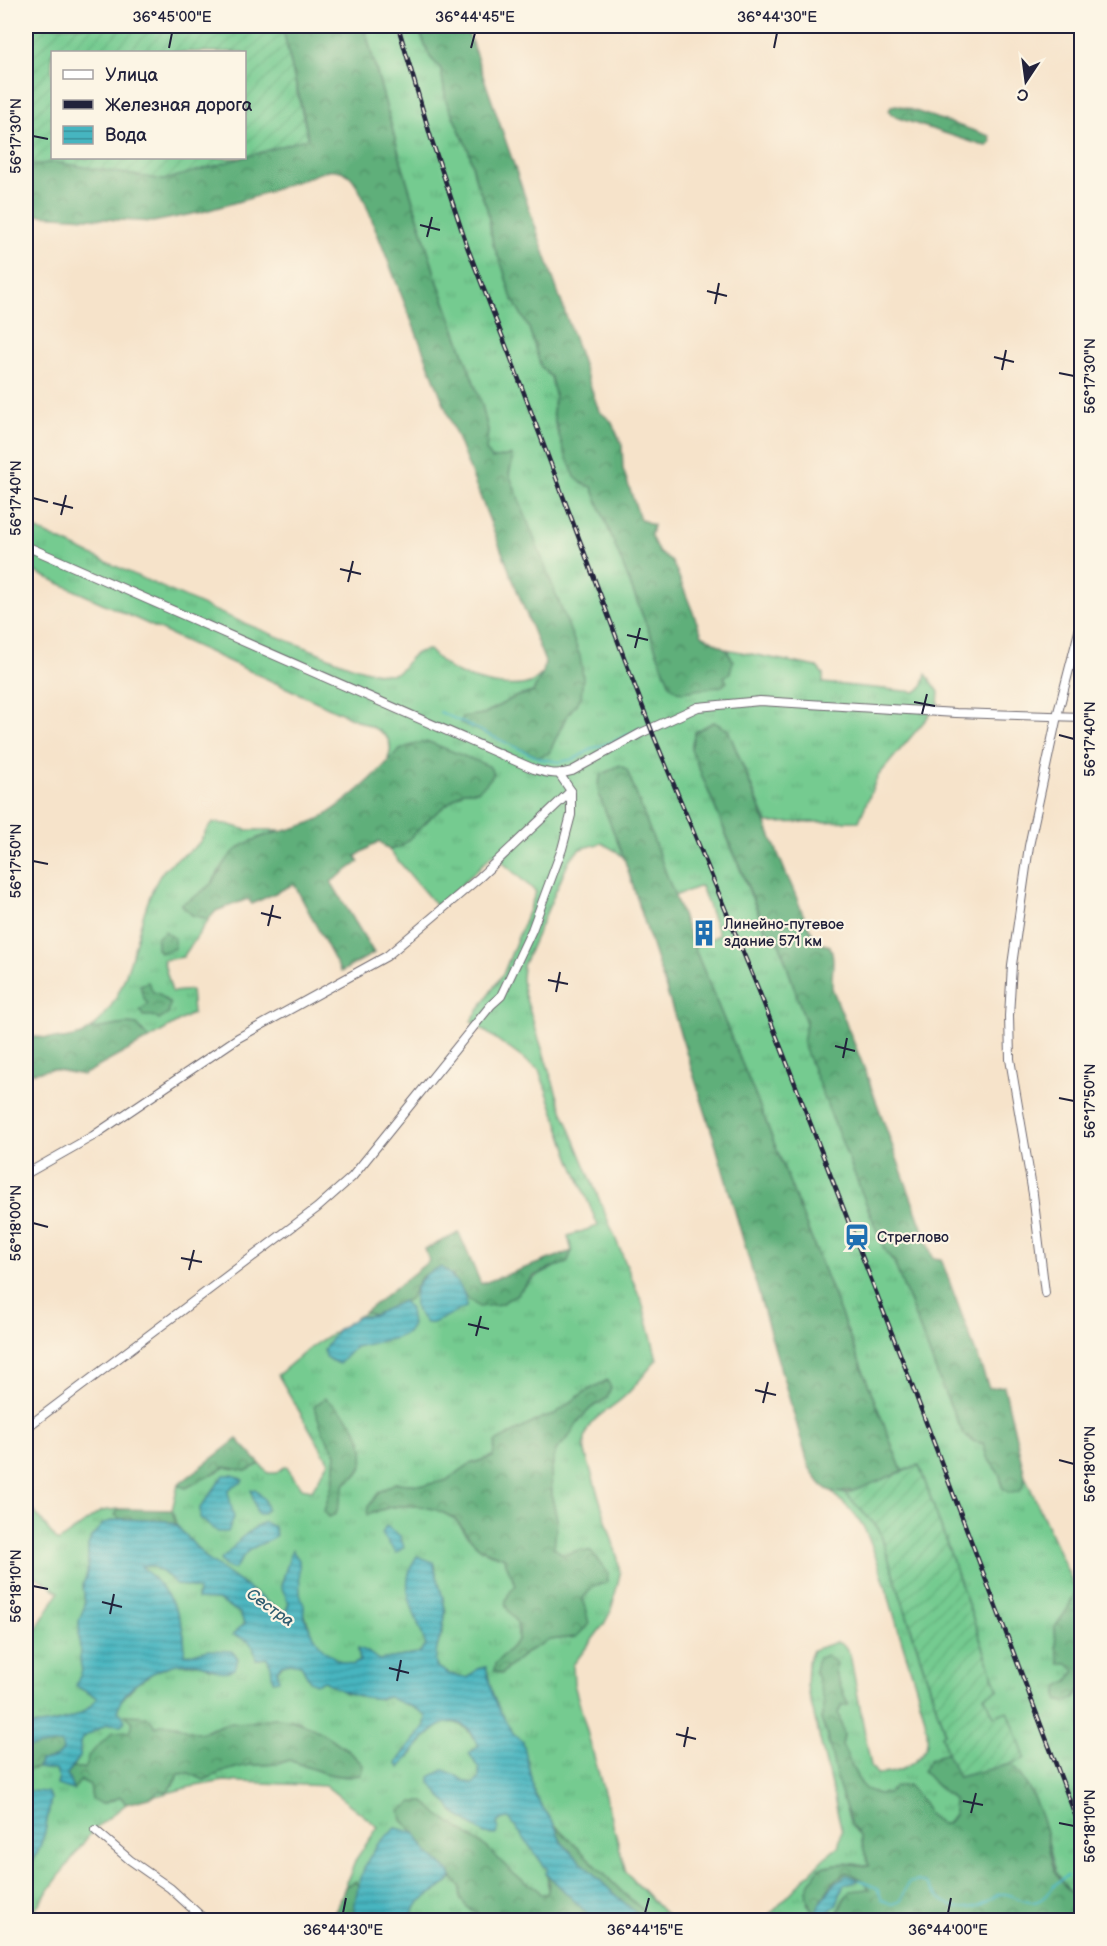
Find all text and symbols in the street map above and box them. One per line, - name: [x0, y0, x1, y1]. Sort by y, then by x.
- text: 36°45'00"E: [132, 8, 212, 27]
- text: 36°44'45"E: [435, 8, 515, 27]
- text: 36°44'30"E: [737, 8, 817, 27]
- legend: [51, 51, 246, 159]
- north arrow: [996, 51, 1056, 111]
- text: Улица: [105, 65, 159, 86]
- text: С: [1015, 84, 1031, 105]
- text: Железная дорога: [105, 95, 253, 116]
- text: 56°17'30"N: [7, 98, 26, 174]
- text: Вода: [105, 125, 147, 146]
- text: 56°17'30"N: [1081, 338, 1100, 414]
- text: 56°17'40"N: [7, 460, 26, 536]
- text: 56°17'40"N: [1081, 701, 1100, 777]
- text: 56°17'50"N: [7, 823, 26, 899]
- place label: Линейно-путевое здание 571 км: [723, 915, 844, 951]
- building icon: Линейно-путевое здание 571 км: [689, 918, 719, 948]
- text: 56°17'50"N: [1081, 1063, 1100, 1139]
- text: 56°18'00"N: [7, 1185, 26, 1261]
- station icon: Стреглово: [842, 1222, 872, 1252]
- place label: Стреглово: [877, 1228, 949, 1247]
- text: 56°18'00"N: [1081, 1426, 1100, 1502]
- text: 56°18'10"N: [7, 1549, 26, 1623]
- water label: Сестра: [243, 1585, 297, 1631]
- text: 56°18'10"N: [1081, 1789, 1100, 1863]
- text: 36°44'30"E: [303, 1921, 383, 1940]
- text: 36°44'15"E: [607, 1921, 683, 1940]
- text: 36°44'00"E: [908, 1921, 988, 1940]

